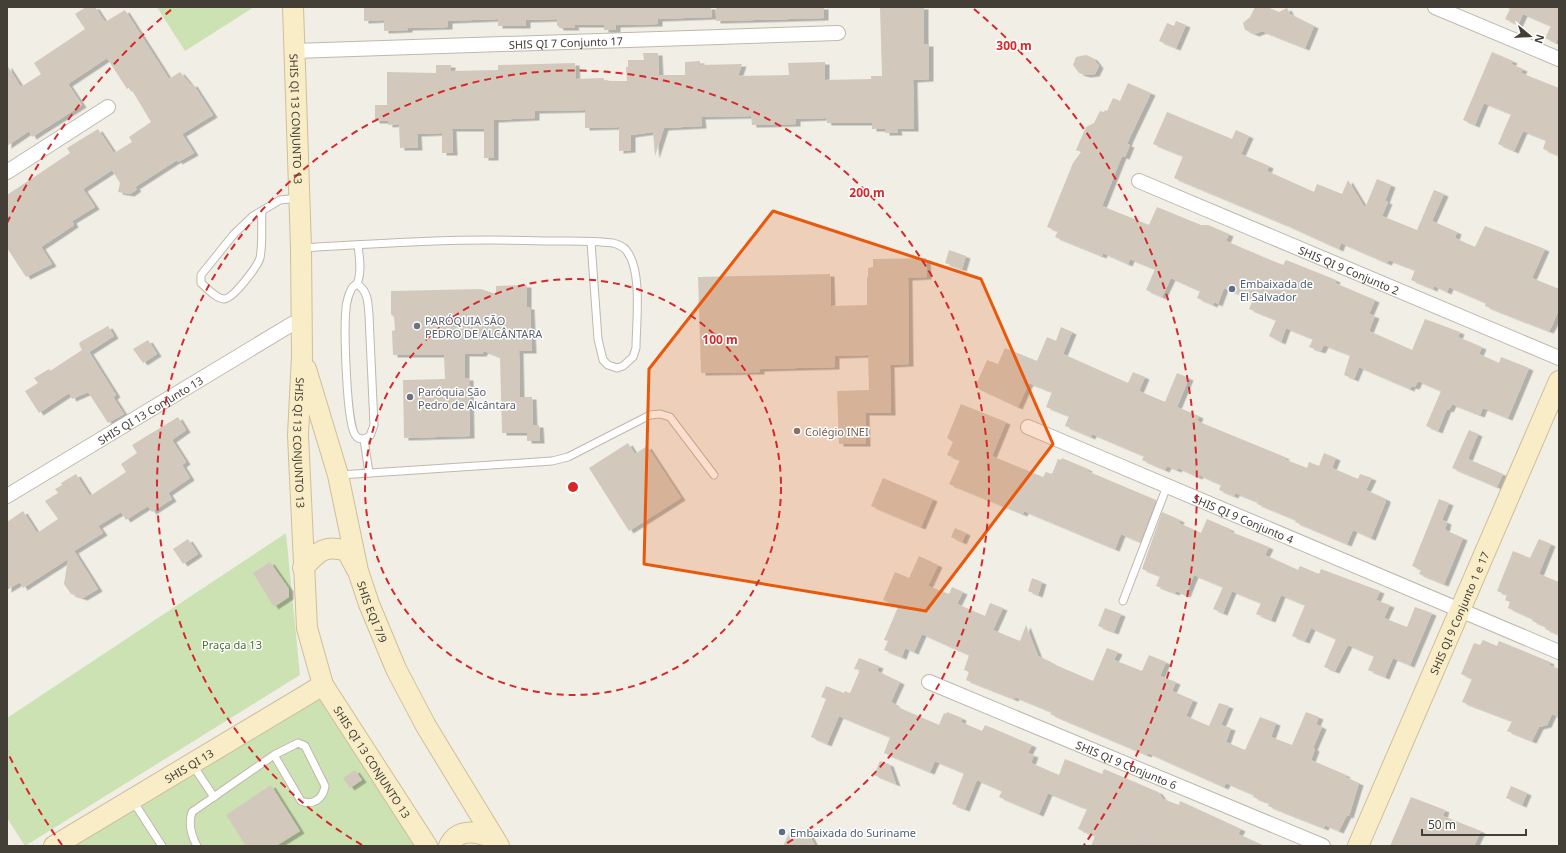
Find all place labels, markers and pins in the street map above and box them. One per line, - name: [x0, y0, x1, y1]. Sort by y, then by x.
- place label: Embaixada de El Salvador: [1240, 276, 1313, 304]
- marker: Embaixada de El Salvador: [1227, 284, 1237, 294]
- place label: PARÓQUIA SÃO PEDRO DE ALCÂNTARA: [425, 313, 543, 341]
- marker: PARÓQUIA SÃO PEDRO DE ALCÂNTARA: [412, 321, 422, 331]
- place label: Paróquia São Pedro de Alcântara: [418, 384, 516, 412]
- marker: Paróquia São Pedro de Alcântara: [405, 392, 415, 402]
- place label: Colégio INEI: [805, 424, 869, 439]
- marker: Colégio INEI: [792, 426, 802, 436]
- centre of rings: [566, 480, 580, 494]
- place label: Embaixada do Suriname: [790, 825, 916, 840]
- marker: Embaixada do Suriname: [777, 827, 787, 837]

